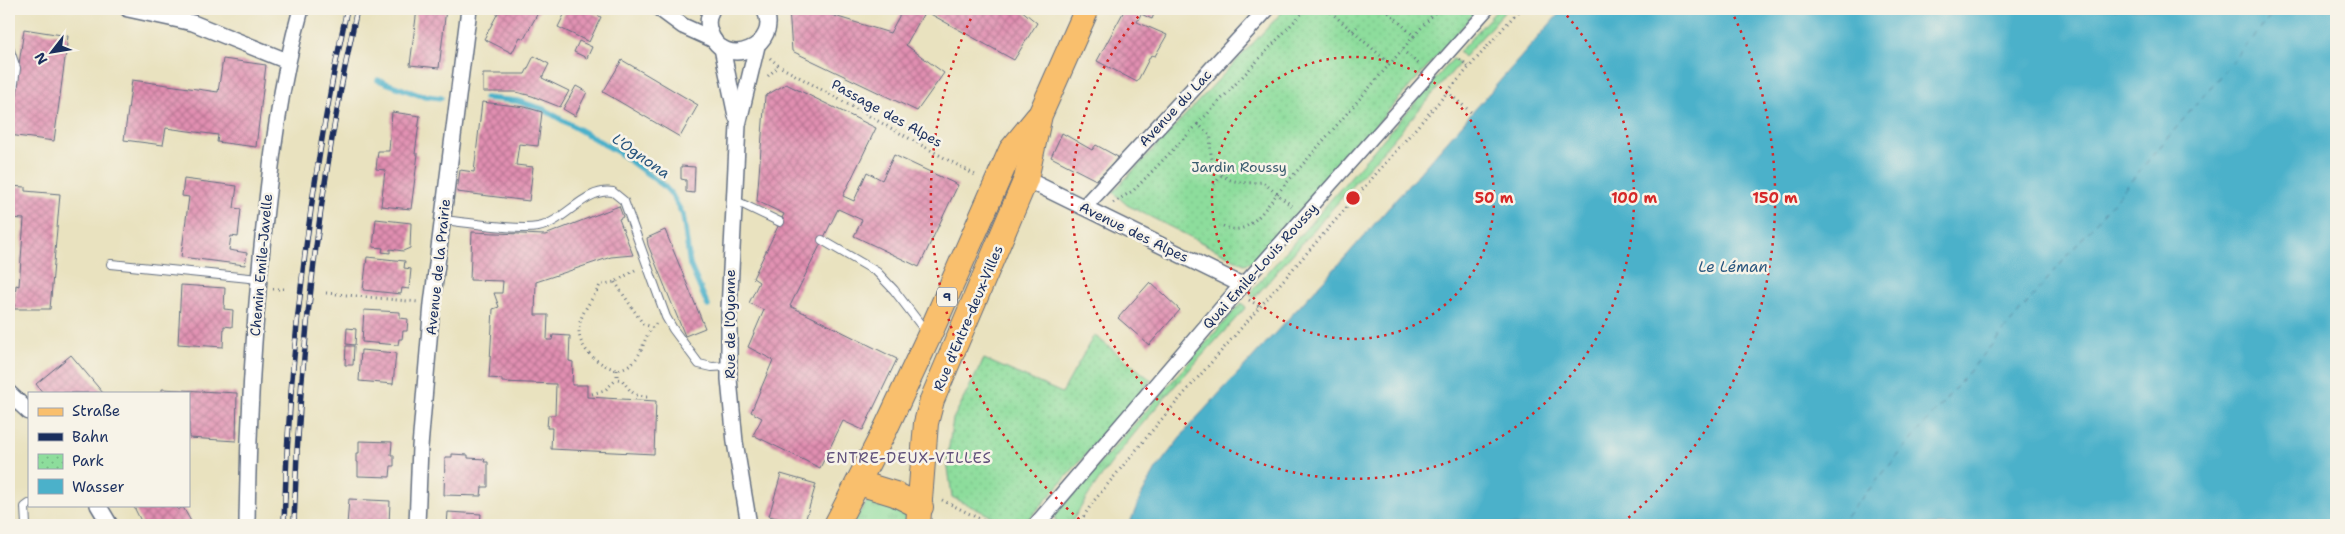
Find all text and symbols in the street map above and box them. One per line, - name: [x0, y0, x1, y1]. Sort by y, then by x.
- north arrow: [28, 28, 78, 78]
- text: N: [30, 49, 51, 68]
- street label: Avenue du Lac: [1135, 66, 1215, 150]
- street label: Passage des Alpes: [828, 75, 946, 151]
- water label: L'Ognona: [608, 129, 674, 183]
- park label: Jardin Roussy: [1191, 158, 1287, 176]
- text: 50 m: [1475, 188, 1514, 208]
- text: 100 m: [1611, 188, 1657, 208]
- text: 150 m: [1752, 188, 1798, 208]
- centre of rings: [1344, 189, 1362, 207]
- street label: Chemin Emile-Javelle: [246, 193, 276, 337]
- street label: Avenue de la Prairie: [422, 198, 454, 336]
- street label: Avenue des Alpes: [1076, 198, 1192, 266]
- street label: Quai Emile-Louis Roussy: [1199, 199, 1321, 333]
- street label: Rue d'Entre-deux-Villes: [929, 242, 1007, 394]
- water label: Le Léman: [1698, 257, 1768, 277]
- street label: Rue de l'Oyonne: [721, 269, 739, 379]
- road number: 9: [937, 288, 957, 306]
- legend: [28, 392, 190, 506]
- text: Straße: [72, 401, 120, 421]
- text: Bahn: [72, 427, 108, 447]
- district label: ENTRE-DEUX-VILLES: [826, 448, 992, 468]
- text: Park: [72, 451, 104, 471]
- text: Wasser: [72, 477, 125, 497]

